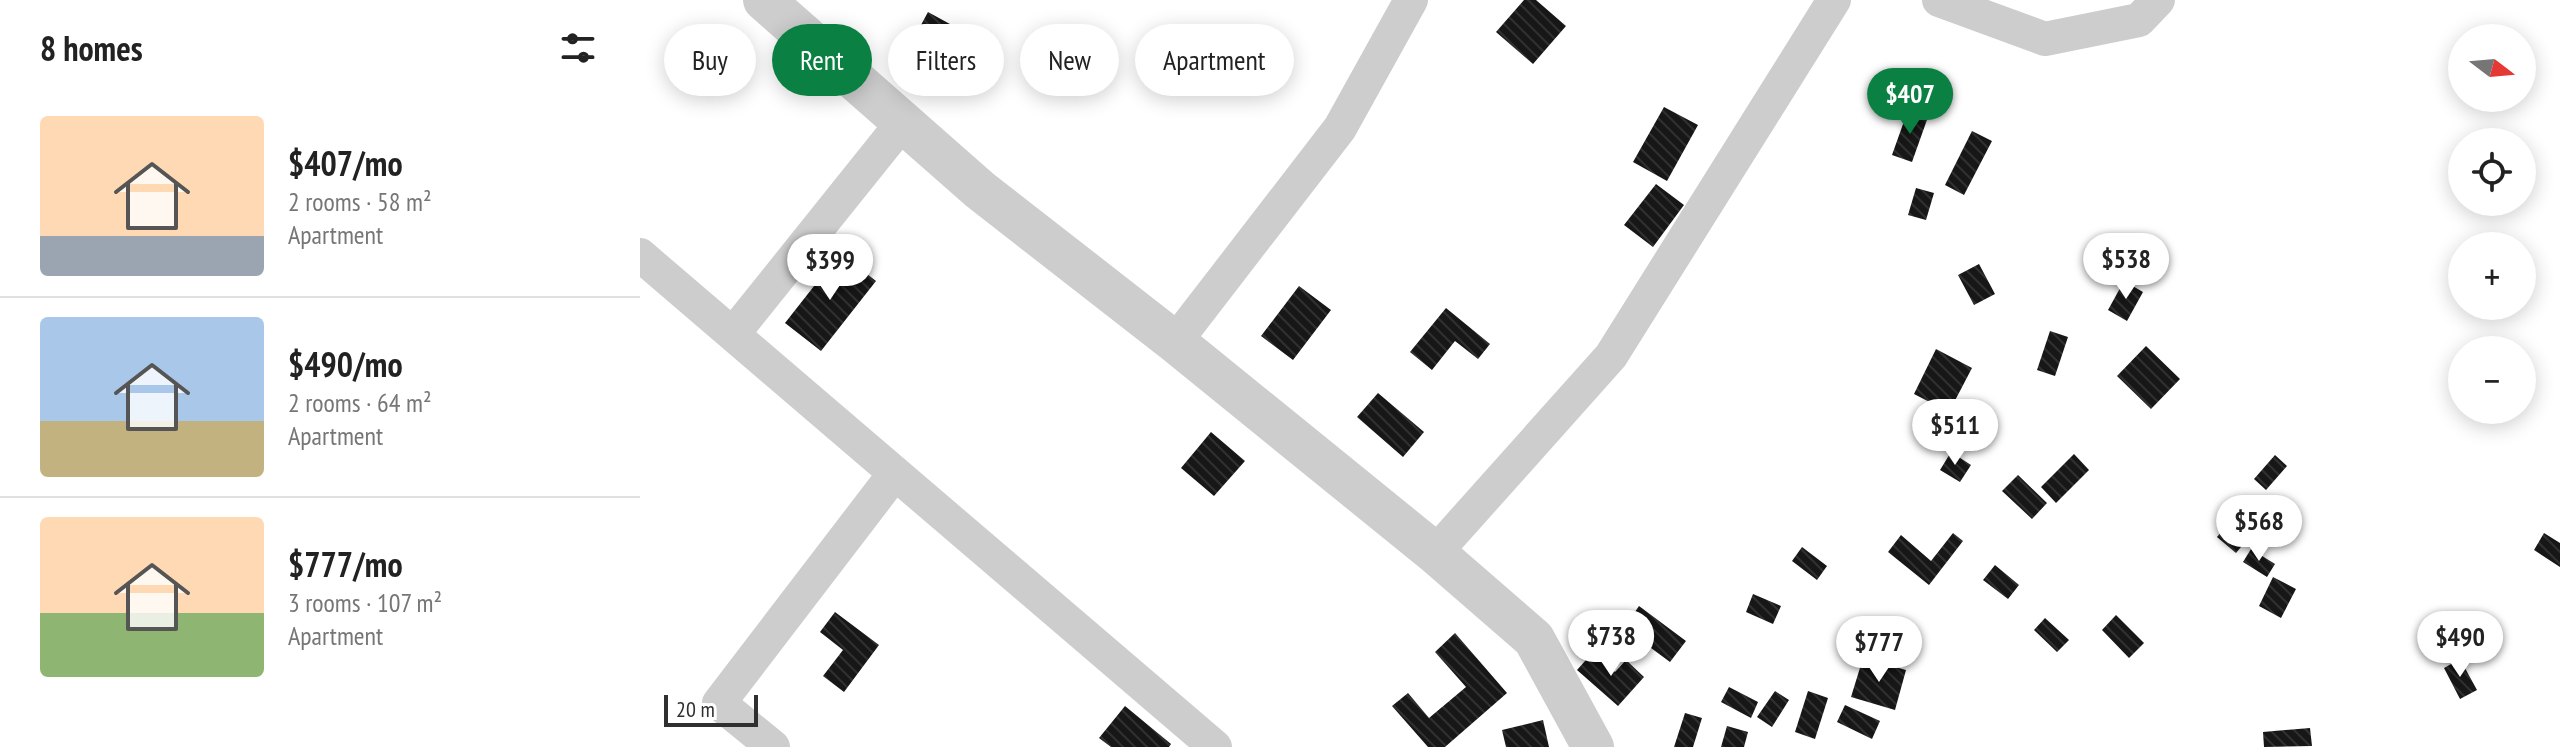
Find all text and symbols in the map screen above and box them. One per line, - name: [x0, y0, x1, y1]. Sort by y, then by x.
- chip: Buy: [664, 24, 756, 96]
- chip: Rent: [772, 24, 872, 96]
- chip: Filters: [888, 24, 1004, 96]
- chip: New: [1020, 24, 1119, 96]
- chip: Apartment: [1135, 24, 1294, 96]
- north arrow: [2448, 24, 2536, 112]
- map controls: [2448, 24, 2536, 424]
- text: 8 homes: [40, 26, 143, 70]
- icon: filters: [556, 26, 600, 70]
- pin: $407: [1863, 68, 1957, 136]
- text: $407: [1885, 77, 1935, 110]
- button: locate: [2448, 128, 2536, 216]
- text: $407/mo: [288, 141, 403, 185]
- icon: home: [104, 148, 200, 244]
- text: 2 rooms · 58 m²: [288, 185, 432, 218]
- text: Apartment: [288, 218, 383, 251]
- button: +: [2448, 232, 2536, 320]
- pin: $538: [2079, 233, 2173, 301]
- pin: $399: [783, 234, 877, 302]
- text: $538: [2101, 242, 2151, 275]
- text: $399: [805, 243, 855, 276]
- button: −: [2448, 336, 2536, 424]
- text: $490/mo: [288, 342, 403, 386]
- icon: home: [104, 349, 200, 445]
- text: 2 rooms · 64 m²: [288, 386, 432, 419]
- pin: $511: [1908, 399, 2002, 467]
- text: $511: [1930, 408, 1980, 441]
- text: Apartment: [288, 419, 383, 452]
- pin: $568: [2212, 495, 2306, 563]
- text: $568: [2234, 504, 2284, 537]
- text: $777/mo: [288, 542, 403, 586]
- icon: home: [104, 549, 200, 645]
- text: 3 rooms · 107 m²: [288, 586, 442, 619]
- pin: $738: [1564, 610, 1658, 678]
- pin: $490: [2413, 611, 2507, 679]
- pin: $777: [1832, 616, 1926, 684]
- text: Apartment: [288, 619, 383, 652]
- text: $738: [1586, 619, 1636, 652]
- text: $490: [2435, 620, 2485, 653]
- text: $777: [1854, 625, 1904, 658]
- scale bar: [664, 691, 758, 727]
- text: 20 m: [676, 695, 715, 723]

